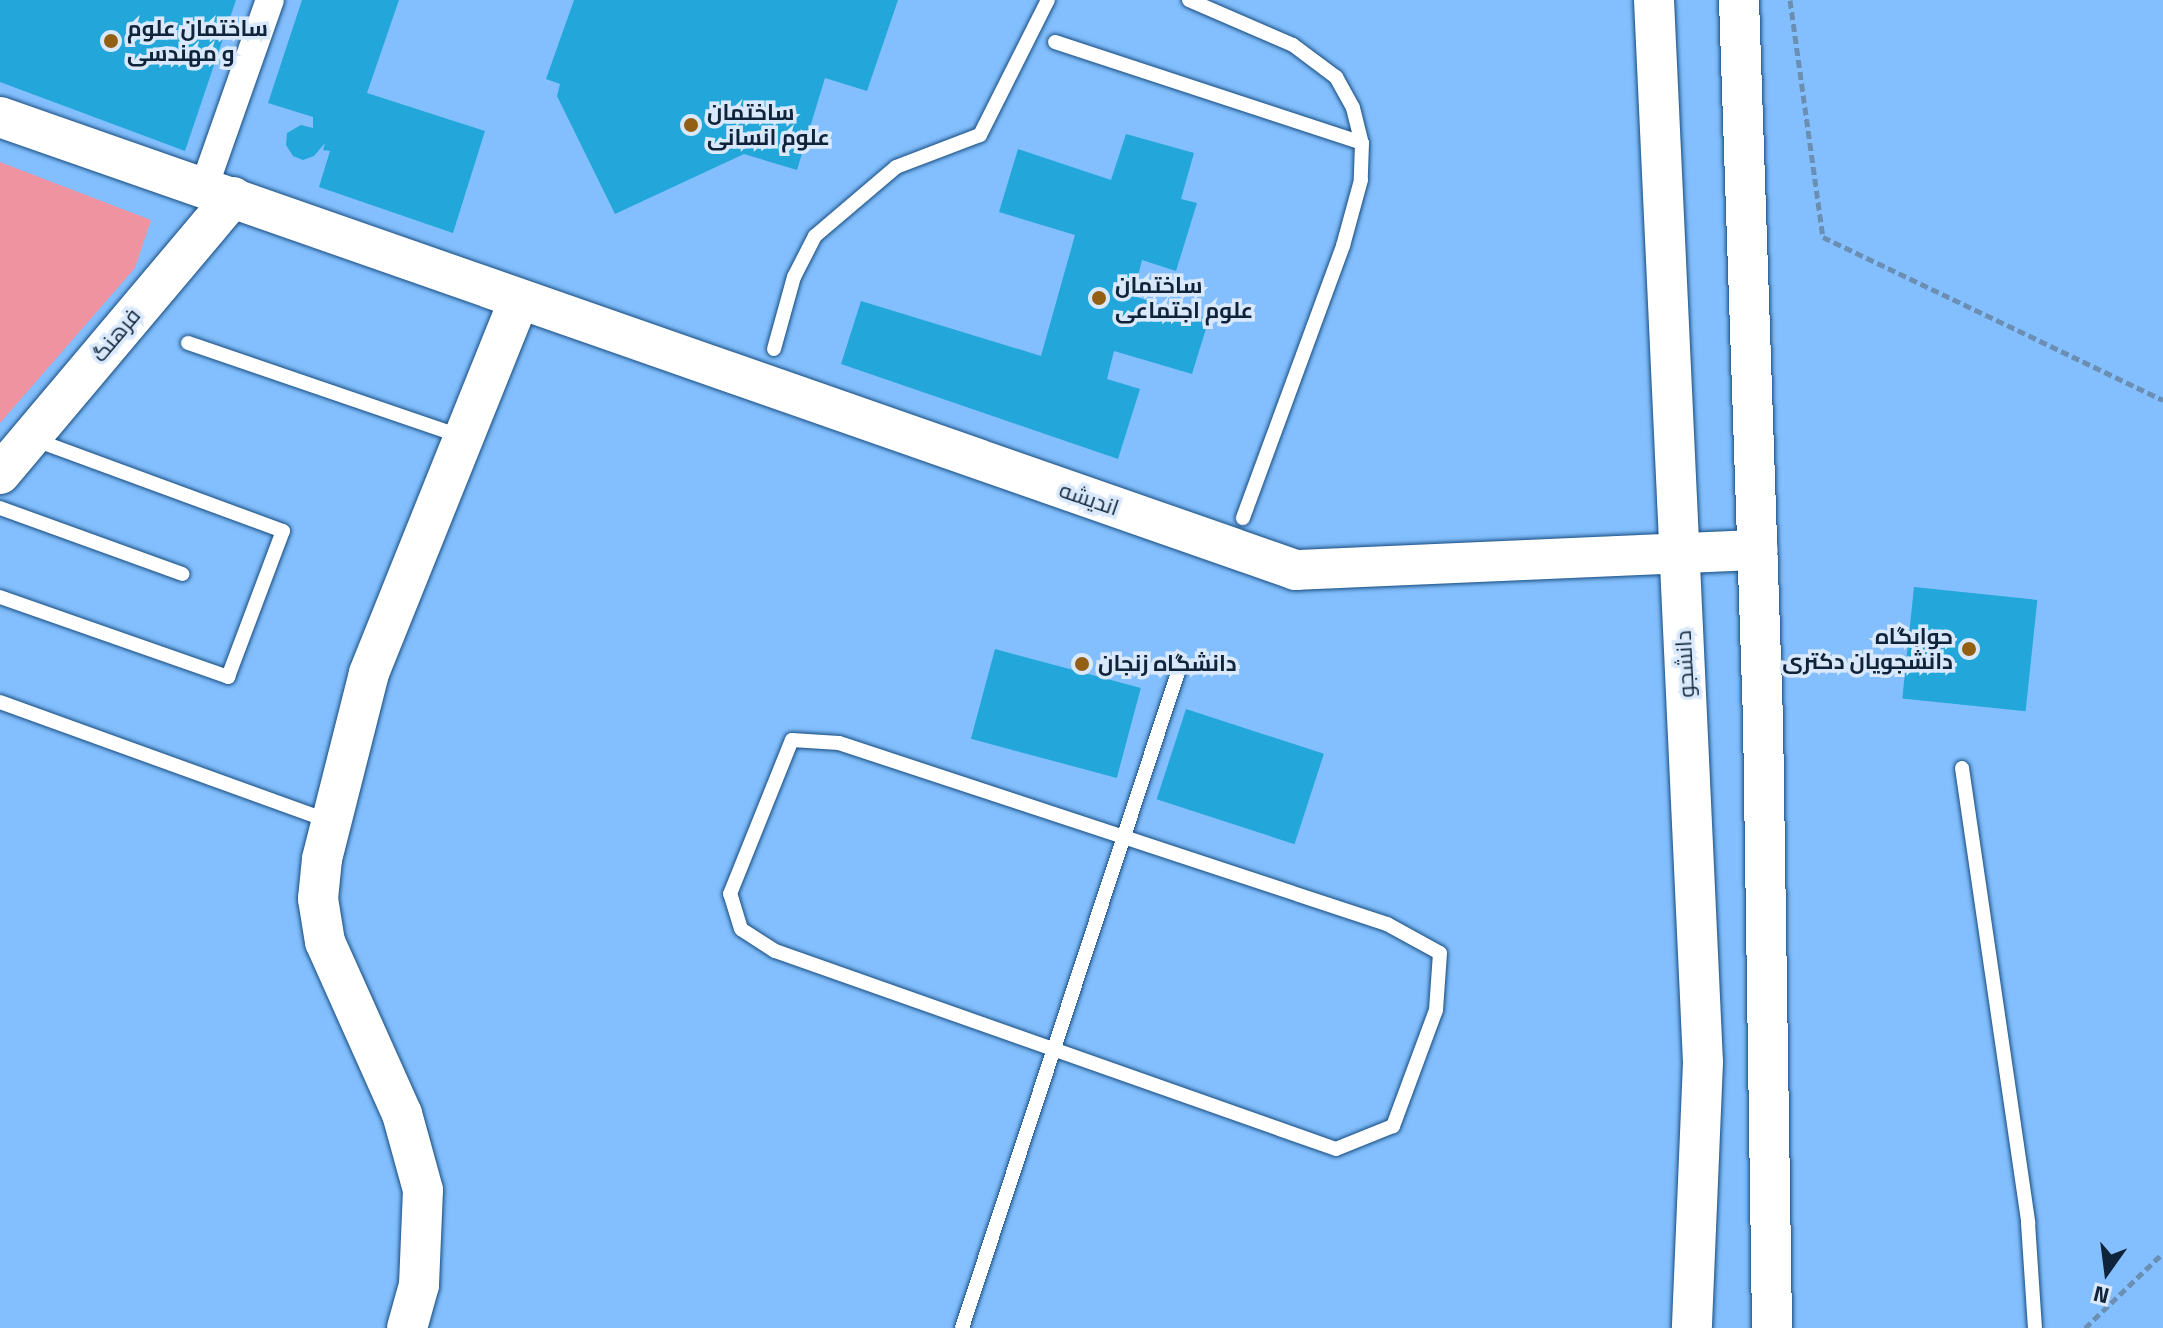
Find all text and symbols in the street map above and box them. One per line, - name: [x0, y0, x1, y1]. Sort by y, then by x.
- place label: ساختمان علوم و مهندسی: [127, 15, 268, 66]
- marker: ساختمان علوم و مهندسی: [102, 32, 120, 50]
- place label: ساختمان علوم انسانی: [707, 99, 830, 150]
- marker: ساختمان علوم انسانی: [682, 116, 700, 134]
- place label: ساختمان علوم اجتماعی: [1115, 272, 1253, 324]
- marker: ساختمان علوم اجتماعی: [1090, 289, 1108, 307]
- street label: فرهنگ: [86, 303, 146, 367]
- street label: اندیشه: [1056, 477, 1122, 521]
- place label: حوابگاه دانشجویان دکتری: [1782, 623, 1953, 674]
- street label: دانشجو: [1670, 630, 1700, 698]
- marker: حوابگاه دانشجویان دکتری: [1960, 640, 1978, 658]
- place label: دانشگاه زنجان: [1098, 651, 1237, 677]
- marker: دانشگاه زنجان: [1073, 655, 1091, 673]
- north arrow: [2067, 1232, 2147, 1312]
- text: N: [2090, 1277, 2113, 1314]

